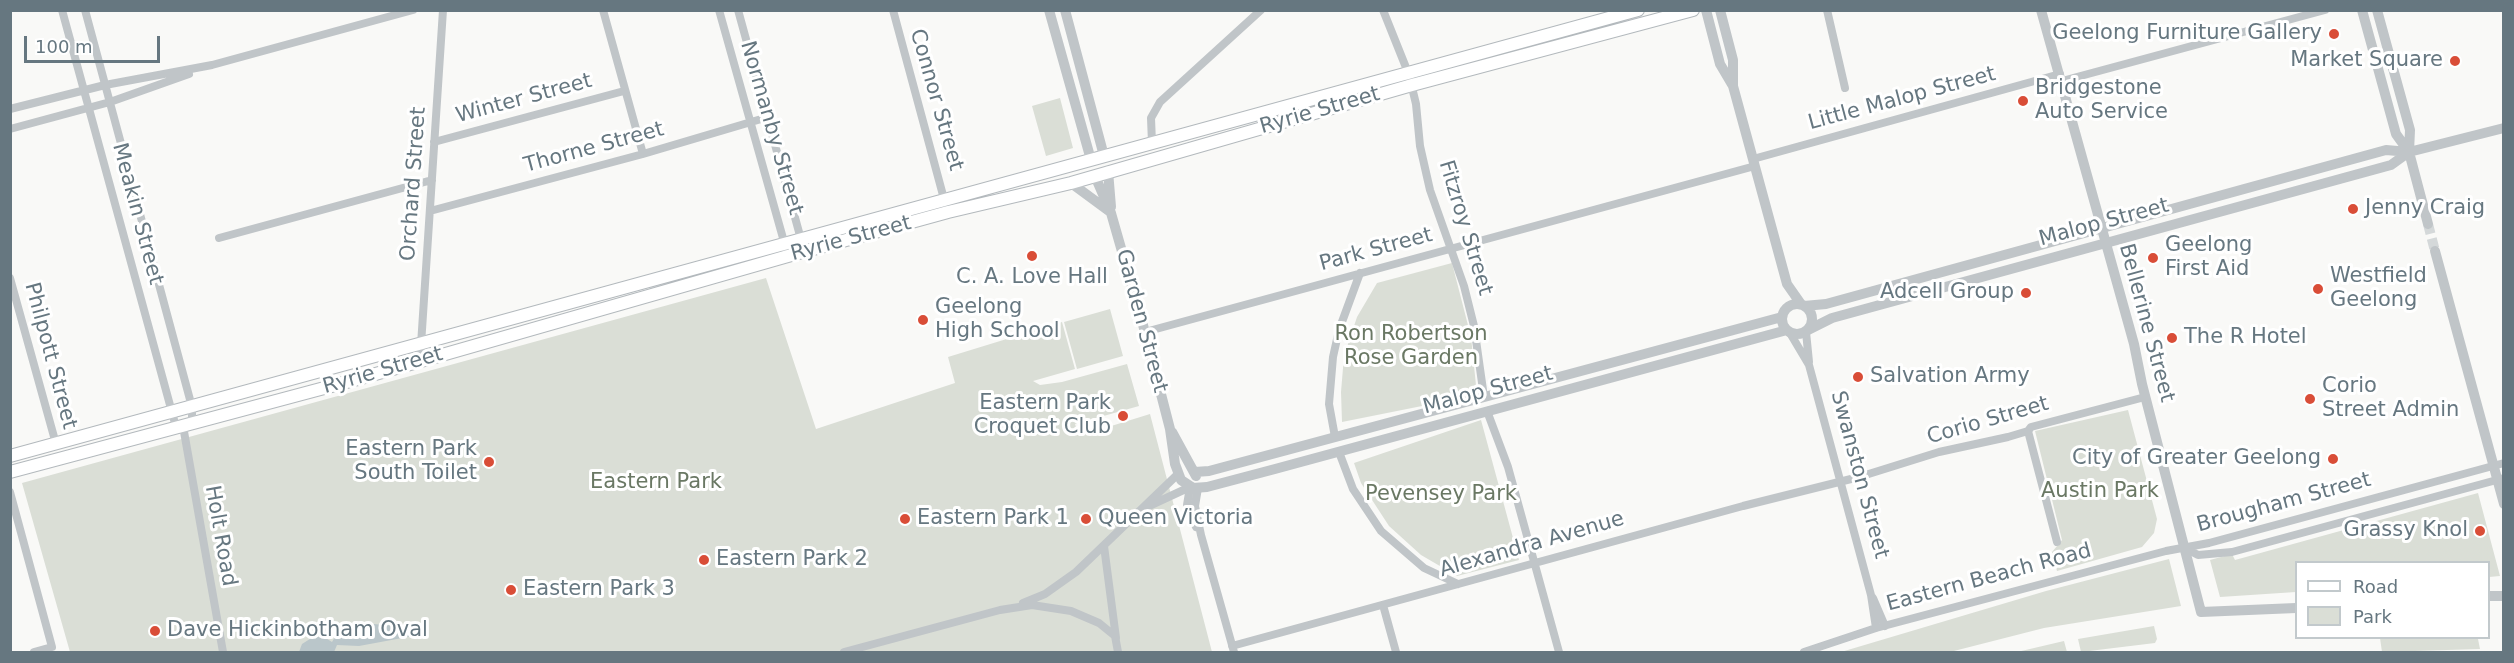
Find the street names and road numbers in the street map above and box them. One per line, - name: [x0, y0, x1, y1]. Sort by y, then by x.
- street label: Connor Street: [904, 26, 968, 174]
- street label: Normanby Street: [734, 38, 808, 218]
- street label: Little Malop Street: [1806, 62, 1998, 136]
- street label: Winter Street: [453, 69, 595, 129]
- street label: Ryrie Street: [1257, 82, 1383, 140]
- street label: Orchard Street: [396, 106, 432, 262]
- street label: Thorne Street: [521, 117, 667, 179]
- street label: Meakin Street: [106, 140, 168, 288]
- street label: Fitzroy Street: [1433, 158, 1497, 298]
- street label: Malop Street: [2036, 194, 2172, 252]
- street label: Ryrie Street: [788, 211, 914, 267]
- street label: Park Street: [1317, 223, 1435, 277]
- street label: Bellerine Street: [2113, 241, 2179, 405]
- street label: Garden Street: [1110, 247, 1172, 395]
- street label: Philpott Street: [18, 280, 82, 432]
- street label: Ryrie Street: [320, 342, 446, 400]
- street label: Malop Street: [1420, 362, 1556, 420]
- street label: Swanston Street: [1825, 388, 1893, 562]
- street label: Corio Street: [1924, 392, 2052, 450]
- street label: Brougham Street: [2194, 468, 2374, 538]
- street label: Holt Road: [199, 484, 241, 588]
- street label: Alexandra Avenue: [1437, 507, 1627, 583]
- street label: Eastern Beach Road: [1884, 539, 2094, 617]

